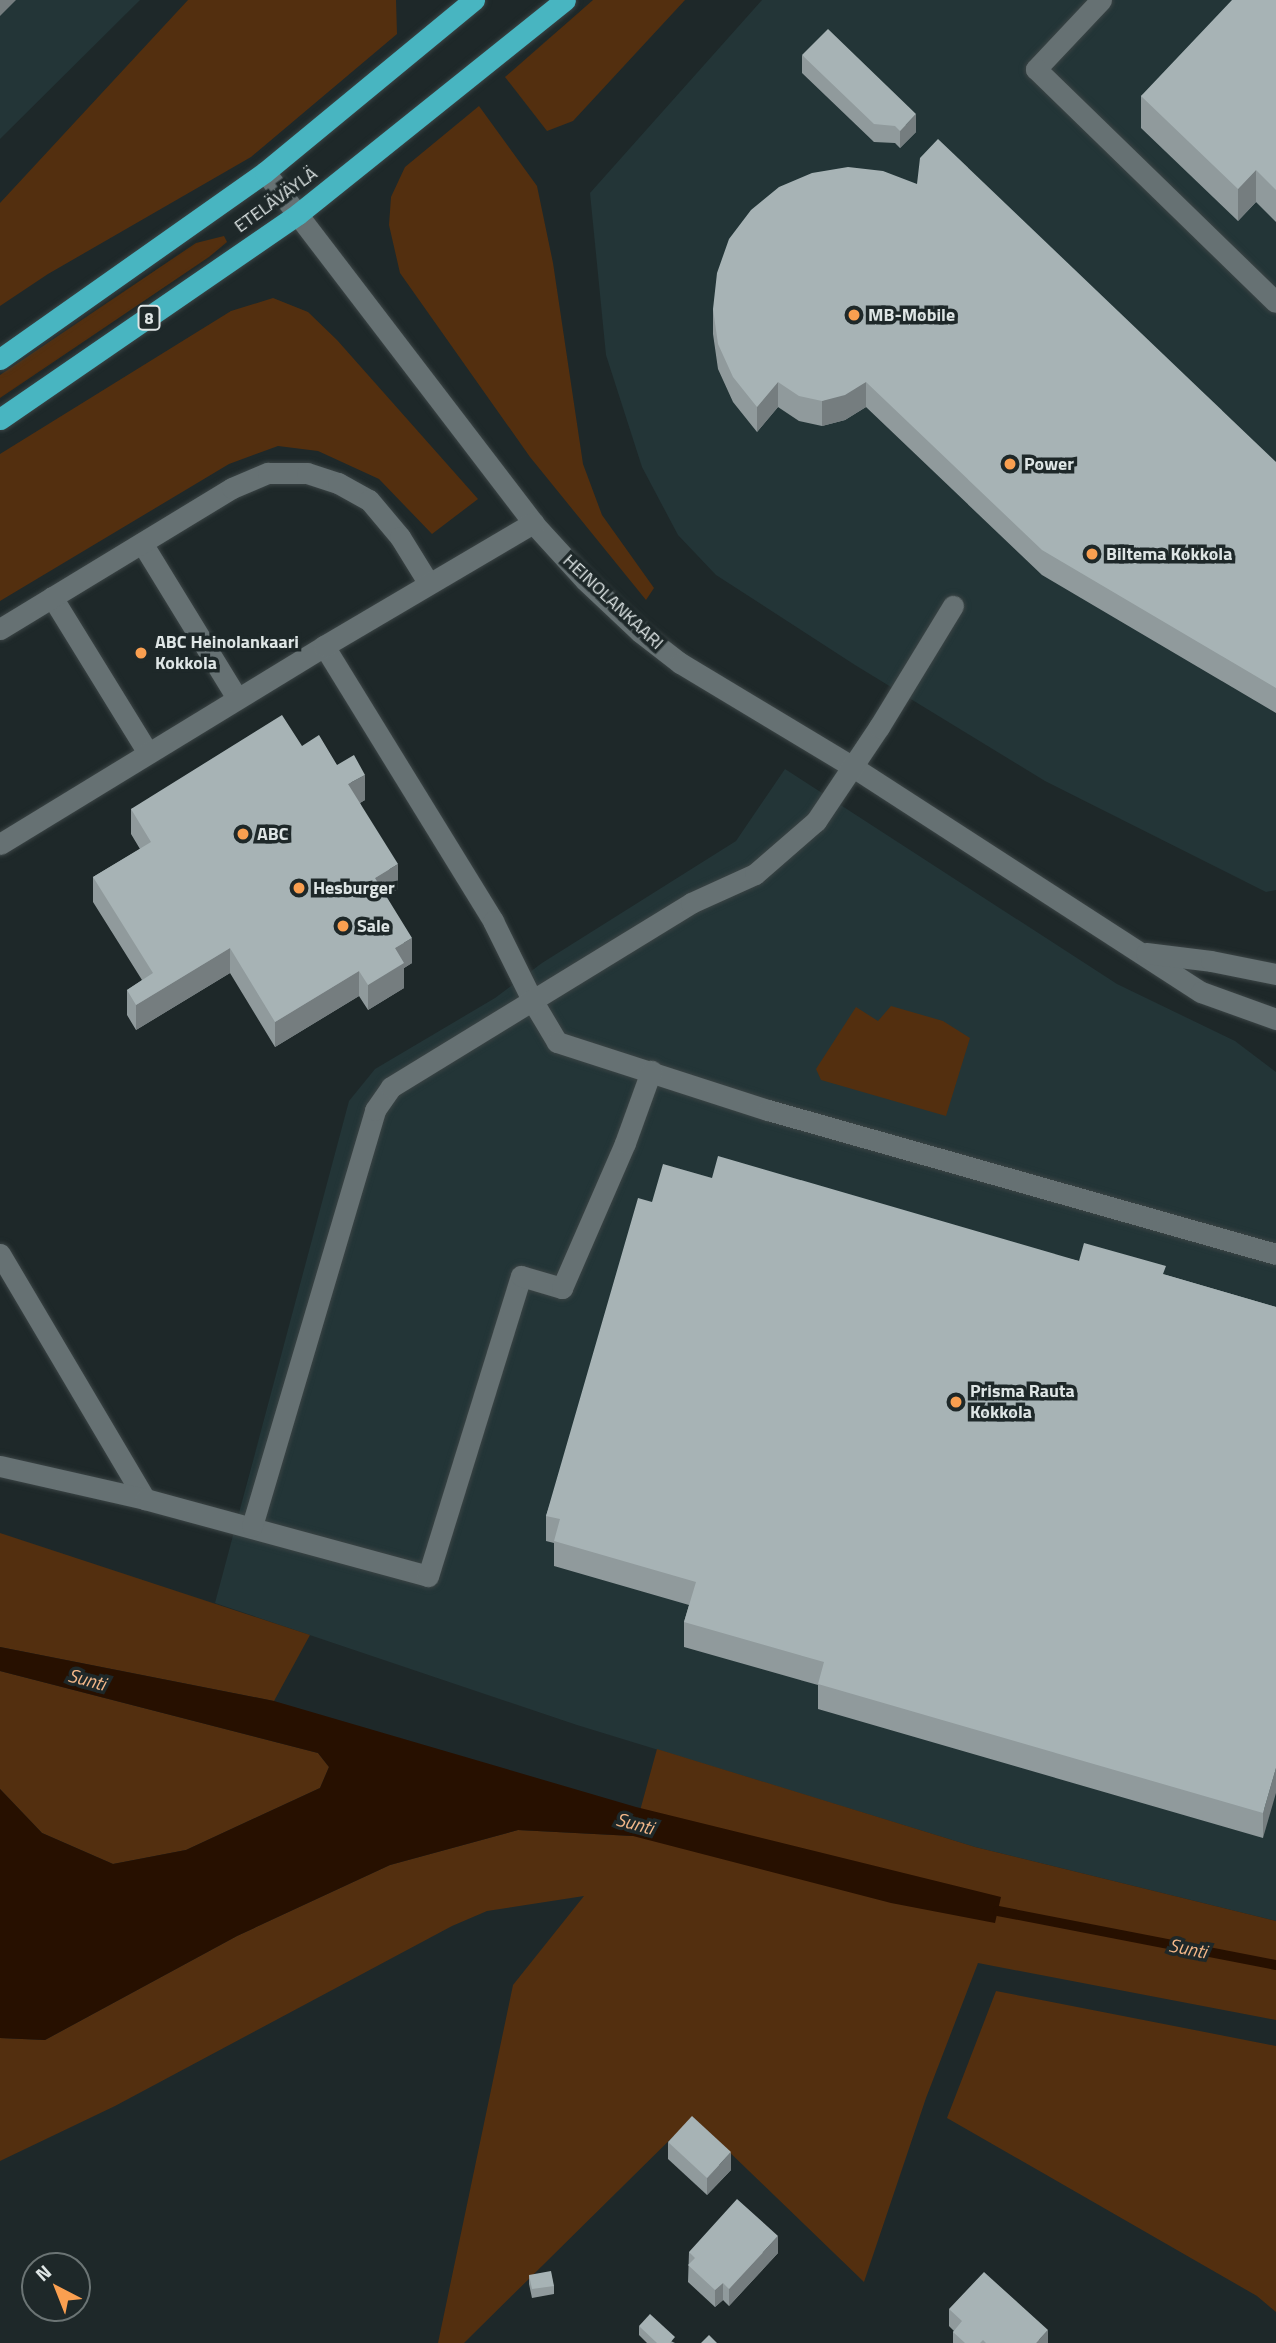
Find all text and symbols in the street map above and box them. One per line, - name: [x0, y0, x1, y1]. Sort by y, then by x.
- street label: ETELÄVÄYLÄ: [230, 163, 322, 237]
- place label: MB-Mobile: [868, 304, 955, 326]
- road number: 8: [137, 306, 161, 330]
- marker: MB-Mobile: [846, 307, 862, 323]
- place label: Power: [1024, 453, 1074, 475]
- marker: Power: [1002, 456, 1018, 472]
- place label: Biltema Kokkola: [1106, 543, 1232, 565]
- marker: Biltema Kokkola: [1084, 546, 1100, 562]
- street label: HEINOLANKAARI: [558, 550, 668, 654]
- place label: ABC Heinolankaari Kokkola: [155, 632, 299, 674]
- marker: ABC Heinolankaari Kokkola: [133, 645, 149, 661]
- place label: ABC: [257, 823, 289, 845]
- marker: ABC: [235, 826, 251, 842]
- place label: Hesburger: [313, 877, 395, 899]
- marker: Hesburger: [291, 880, 307, 896]
- place label: Sale: [357, 915, 390, 937]
- marker: Sale: [335, 918, 351, 934]
- place label: Prisma Rauta Kokkola: [970, 1381, 1075, 1424]
- marker: Prisma Rauta Kokkola: [948, 1394, 964, 1410]
- water label: Sunti: [66, 1663, 108, 1695]
- water label: Sunti: [614, 1807, 656, 1839]
- water label: Sunti: [1167, 1933, 1209, 1963]
- north arrow: [21, 2252, 91, 2322]
- text: N: [28, 2257, 58, 2288]

